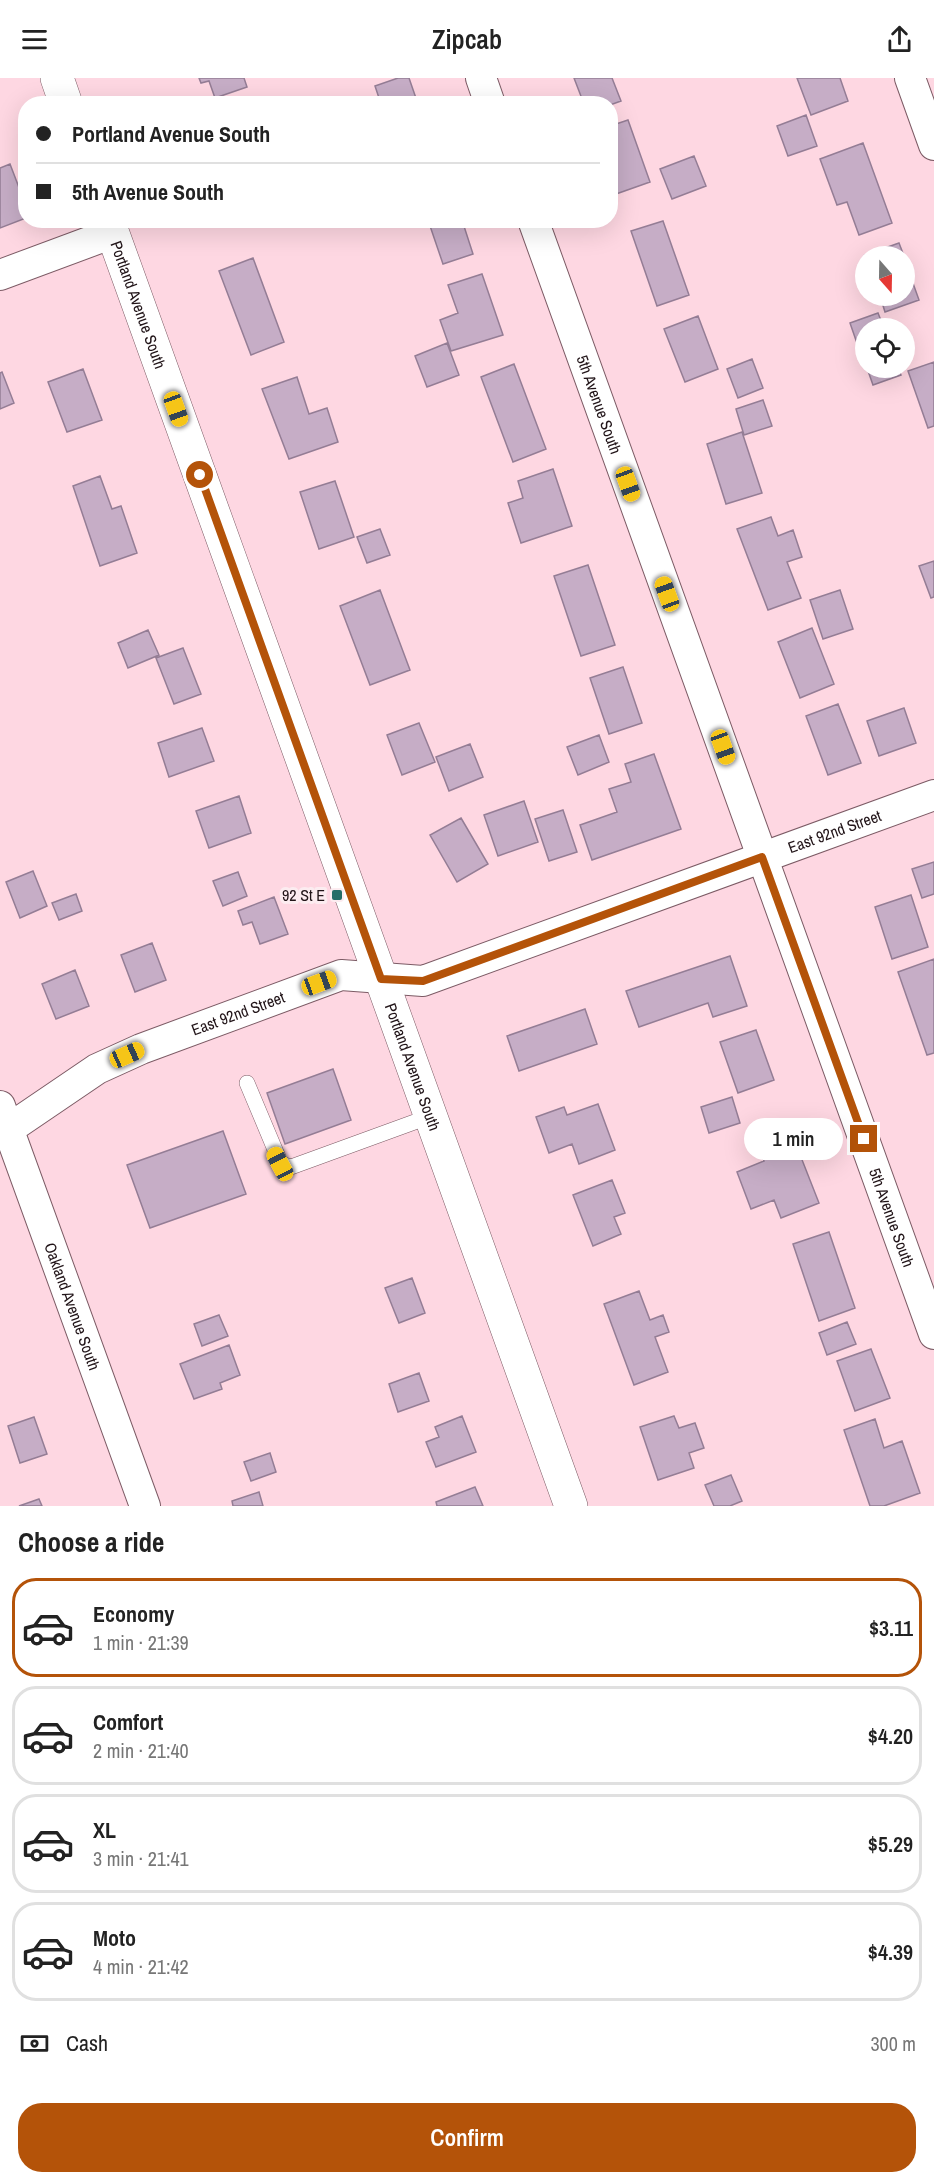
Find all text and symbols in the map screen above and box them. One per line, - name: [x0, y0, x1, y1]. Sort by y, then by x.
- text: Zipcab: [432, 21, 502, 57]
- icon: menu: [18, 23, 51, 56]
- icon: share: [883, 23, 916, 56]
- text: Portland Avenue South: [72, 119, 270, 149]
- text: 5th Avenue South: [72, 177, 224, 207]
- street label: Portland Avenue South: [105, 238, 172, 371]
- north arrow: [855, 246, 915, 306]
- map controls: [855, 246, 915, 378]
- button: locate: [855, 318, 915, 378]
- street label: 5th Avenue South: [572, 352, 627, 457]
- car: [161, 389, 191, 429]
- route start: [186, 461, 213, 488]
- car: [613, 464, 643, 504]
- car: [652, 574, 682, 614]
- car: [708, 727, 738, 767]
- street label: East 92nd Street: [785, 804, 885, 858]
- place label: 92 St E: [282, 884, 325, 906]
- marker: 92 St E: [330, 888, 344, 902]
- car: [299, 968, 339, 998]
- street label: East 92nd Street: [188, 986, 288, 1040]
- street label: Portland Avenue South: [380, 1000, 446, 1134]
- car: [107, 1039, 147, 1071]
- callout: 1 min: [744, 1118, 843, 1160]
- text: 1 min: [772, 1125, 815, 1152]
- route end: [850, 1125, 877, 1152]
- car: [264, 1144, 296, 1184]
- street label: 5th Avenue South: [864, 1165, 920, 1270]
- street label: Oakland Avenue South: [39, 1239, 106, 1373]
- text: Choose a ride: [18, 1524, 164, 1560]
- text: Economy: [93, 1599, 174, 1629]
- icon: car: [21, 1601, 75, 1655]
- text: $3.11: [869, 1613, 913, 1643]
- text: 1 min · 21:39: [93, 1629, 189, 1656]
- text: Comfort: [93, 1707, 163, 1737]
- icon: car: [21, 1709, 75, 1763]
- text: $4.20: [868, 1721, 913, 1751]
- text: 2 min · 21:40: [93, 1737, 189, 1764]
- text: XL: [93, 1815, 116, 1845]
- icon: car: [21, 1817, 75, 1871]
- text: $5.29: [868, 1829, 913, 1859]
- text: 3 min · 21:41: [93, 1845, 189, 1872]
- text: Moto: [93, 1923, 136, 1953]
- icon: car: [21, 1925, 75, 1979]
- text: $4.39: [868, 1937, 913, 1967]
- text: 4 min · 21:42: [93, 1953, 189, 1980]
- icon: cash: [18, 2027, 51, 2060]
- text: Cash: [66, 2028, 108, 2058]
- text: 300 m: [870, 2030, 916, 2057]
- button: Confirm: [18, 2103, 916, 2172]

